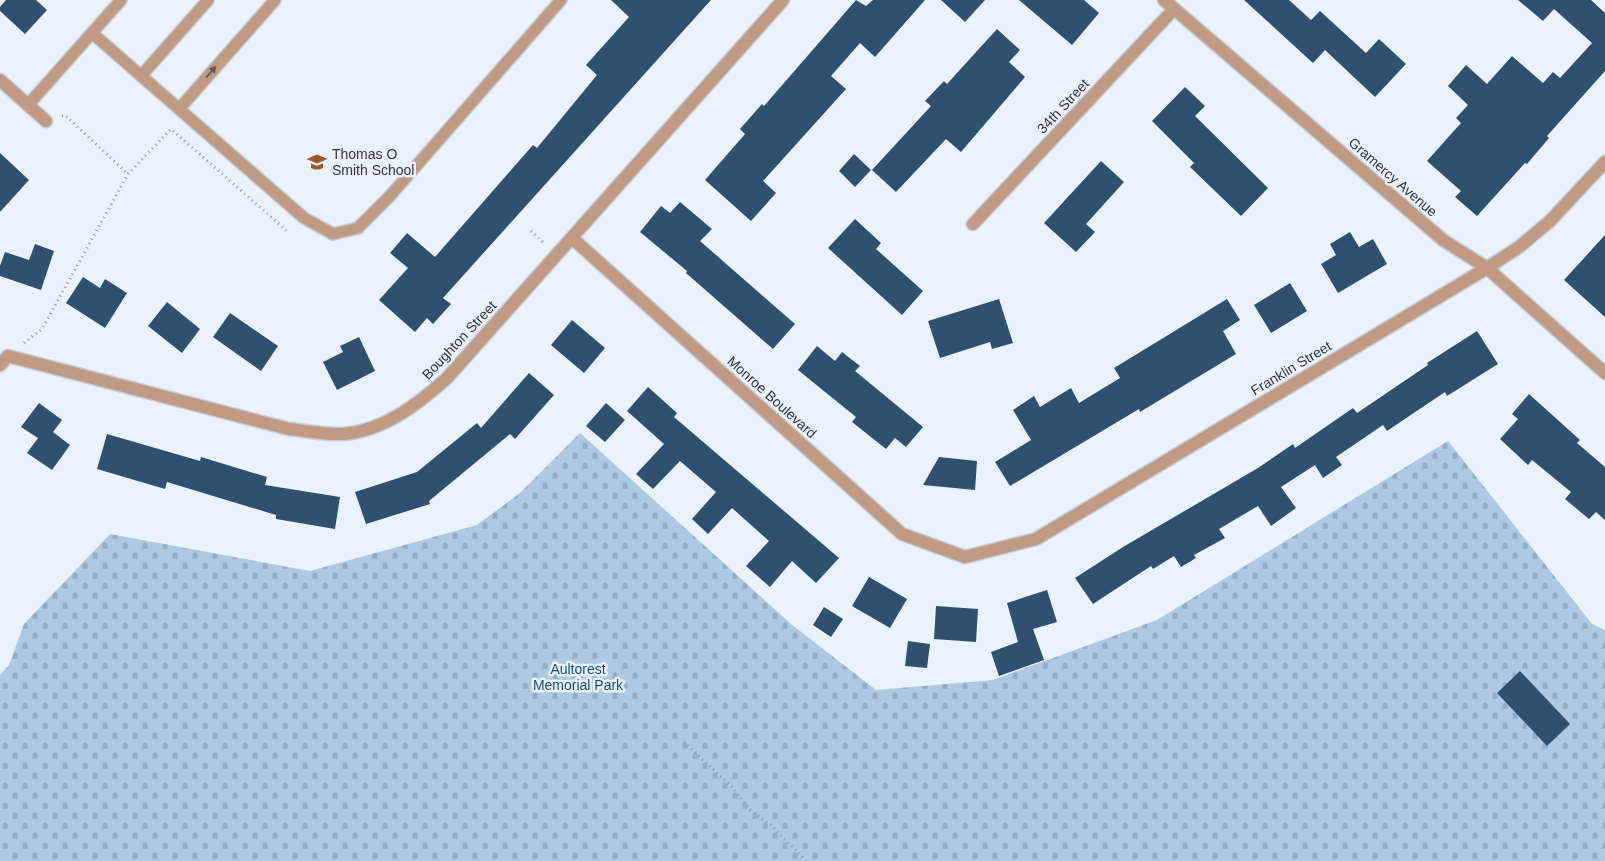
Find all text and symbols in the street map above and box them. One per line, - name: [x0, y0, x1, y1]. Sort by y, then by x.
- one-way arrow: [205, 67, 217, 79]
- street label: 34th Street: [1034, 75, 1092, 137]
- street label: Gramercy Avenue: [1346, 134, 1441, 220]
- place label: Thomas O Smith School: [332, 146, 414, 178]
- school or university icon: Thomas O Smith School: [306, 151, 328, 173]
- street label: Boughton Street: [419, 297, 499, 382]
- street label: Franklin Street: [1248, 338, 1334, 398]
- street label: Monroe Boulevard: [724, 353, 820, 441]
- park label: Aultorest Memorial Park: [533, 661, 624, 693]

